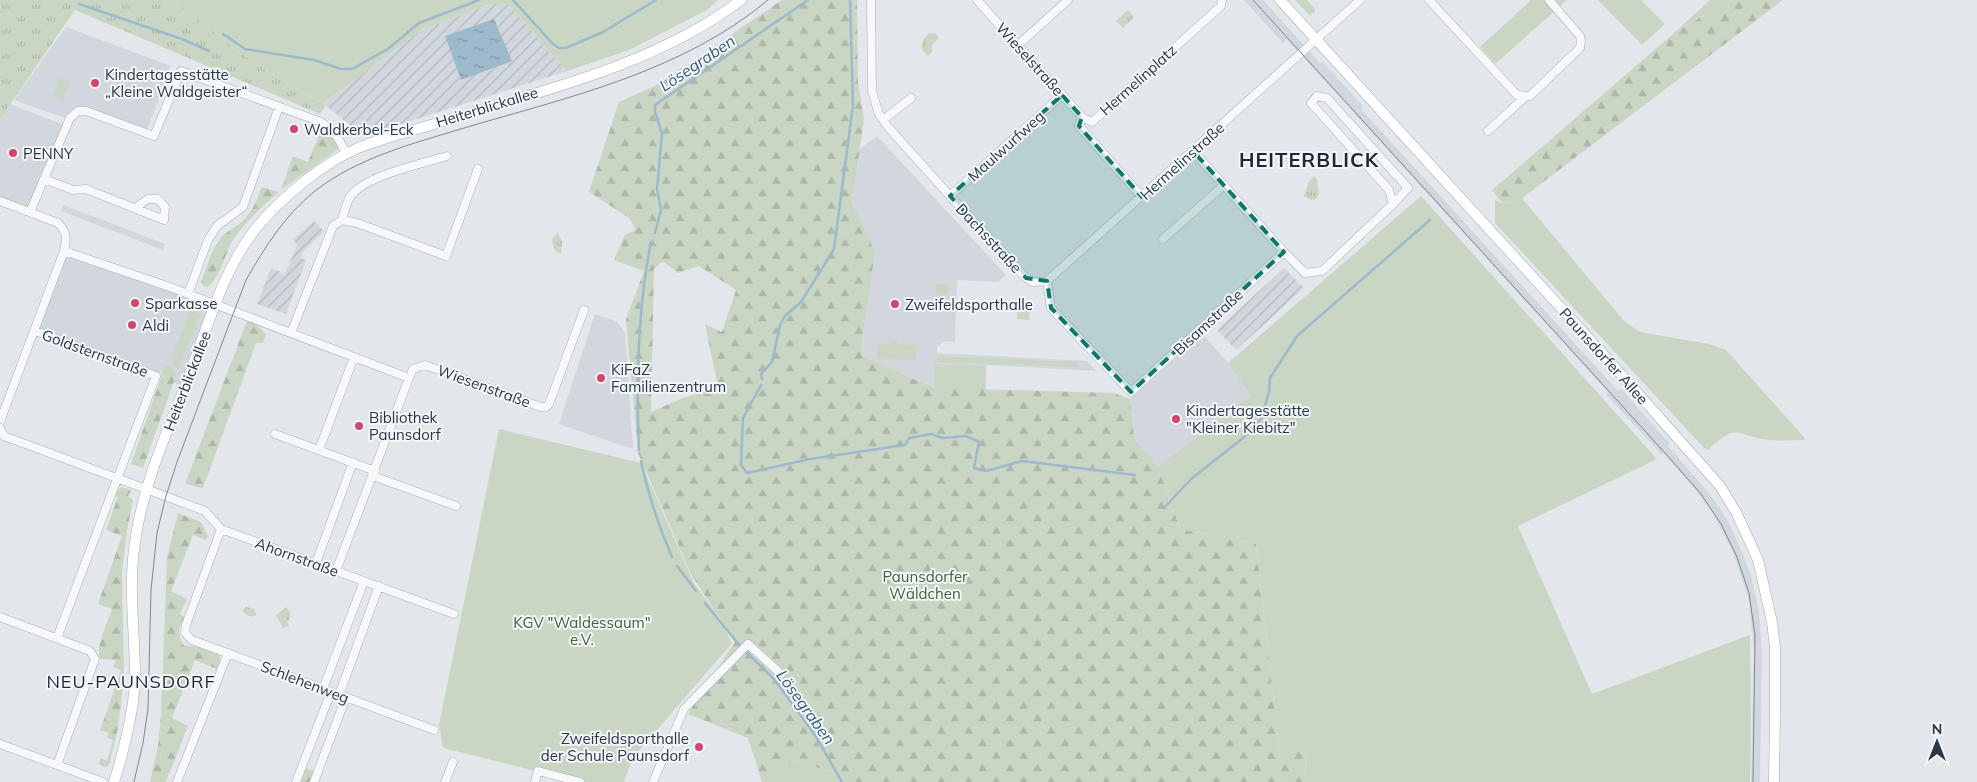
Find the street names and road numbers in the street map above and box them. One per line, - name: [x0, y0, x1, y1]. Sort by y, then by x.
- street label: Wieselstraße: [992, 18, 1068, 100]
- street label: Hermelinplatz: [1096, 40, 1181, 120]
- street label: Heiterblickallee: [434, 82, 540, 132]
- street label: Maulwurfweg: [964, 107, 1048, 185]
- street label: Hermelinstraße: [1136, 118, 1228, 204]
- street label: Dachsstraße: [952, 199, 1026, 277]
- street label: Bisamstraße: [1169, 285, 1247, 359]
- street label: Paunsdorfer Allee: [1556, 304, 1652, 408]
- street label: Goldsternstraße: [39, 325, 151, 381]
- street label: Heiterblickallee: [159, 328, 215, 434]
- street label: Wiesenstraße: [435, 360, 533, 412]
- street label: Ahornstraße: [253, 533, 341, 581]
- street label: Schlehenweg: [258, 656, 352, 708]

